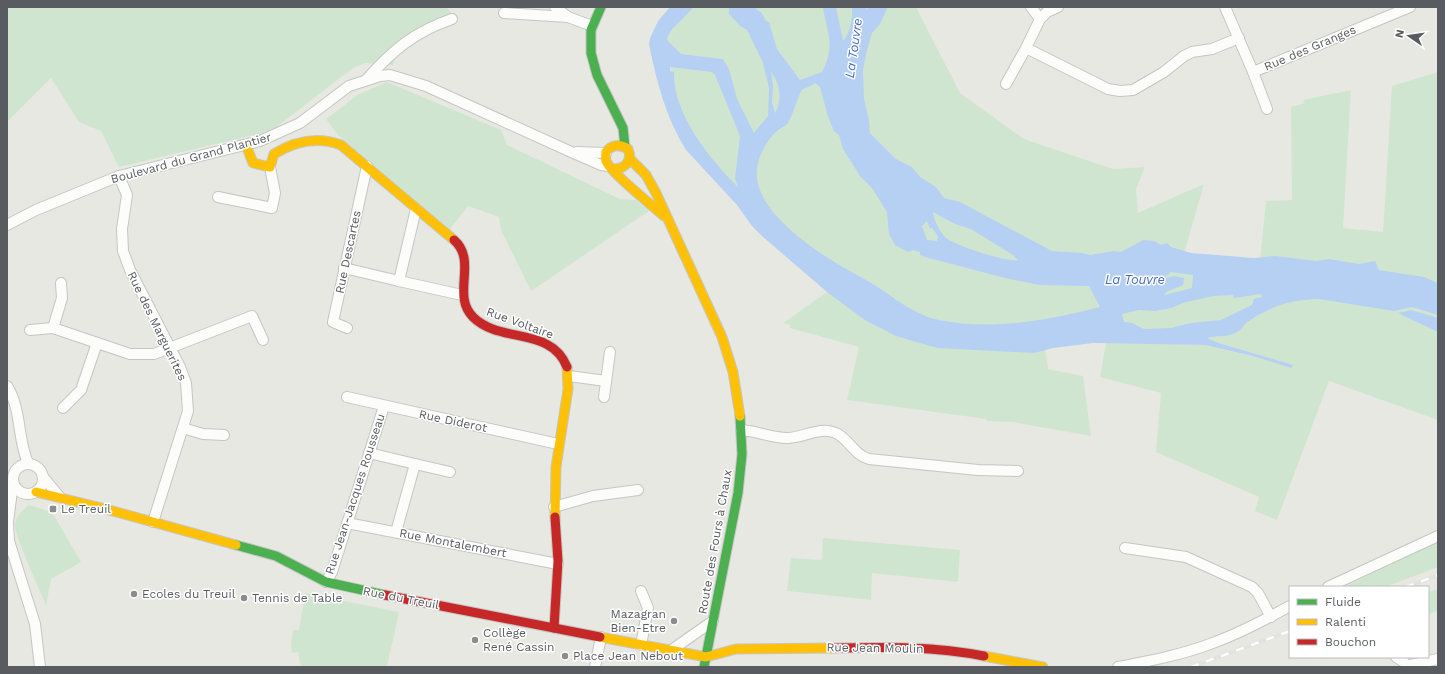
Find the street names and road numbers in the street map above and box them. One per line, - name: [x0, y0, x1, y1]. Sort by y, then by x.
- street label: Rue des Granges: [1262, 22, 1358, 74]
- street label: Boulevard du Grand Plantier: [109, 130, 273, 186]
- street label: Rue Descartes: [332, 209, 364, 295]
- street label: Rue des Marguerites: [124, 269, 190, 383]
- street label: Rue Voltaire: [485, 304, 556, 342]
- street label: Rue Diderot: [418, 407, 488, 435]
- street label: Rue Jean-Jacques Rousseau: [322, 412, 388, 576]
- street label: Route des Fours à Chaux: [695, 469, 735, 615]
- street label: Rue Montalembert: [398, 526, 508, 560]
- street label: Rue du Treuil: [362, 584, 441, 612]
- street label: Rue Jean Moulin: [826, 640, 924, 656]

